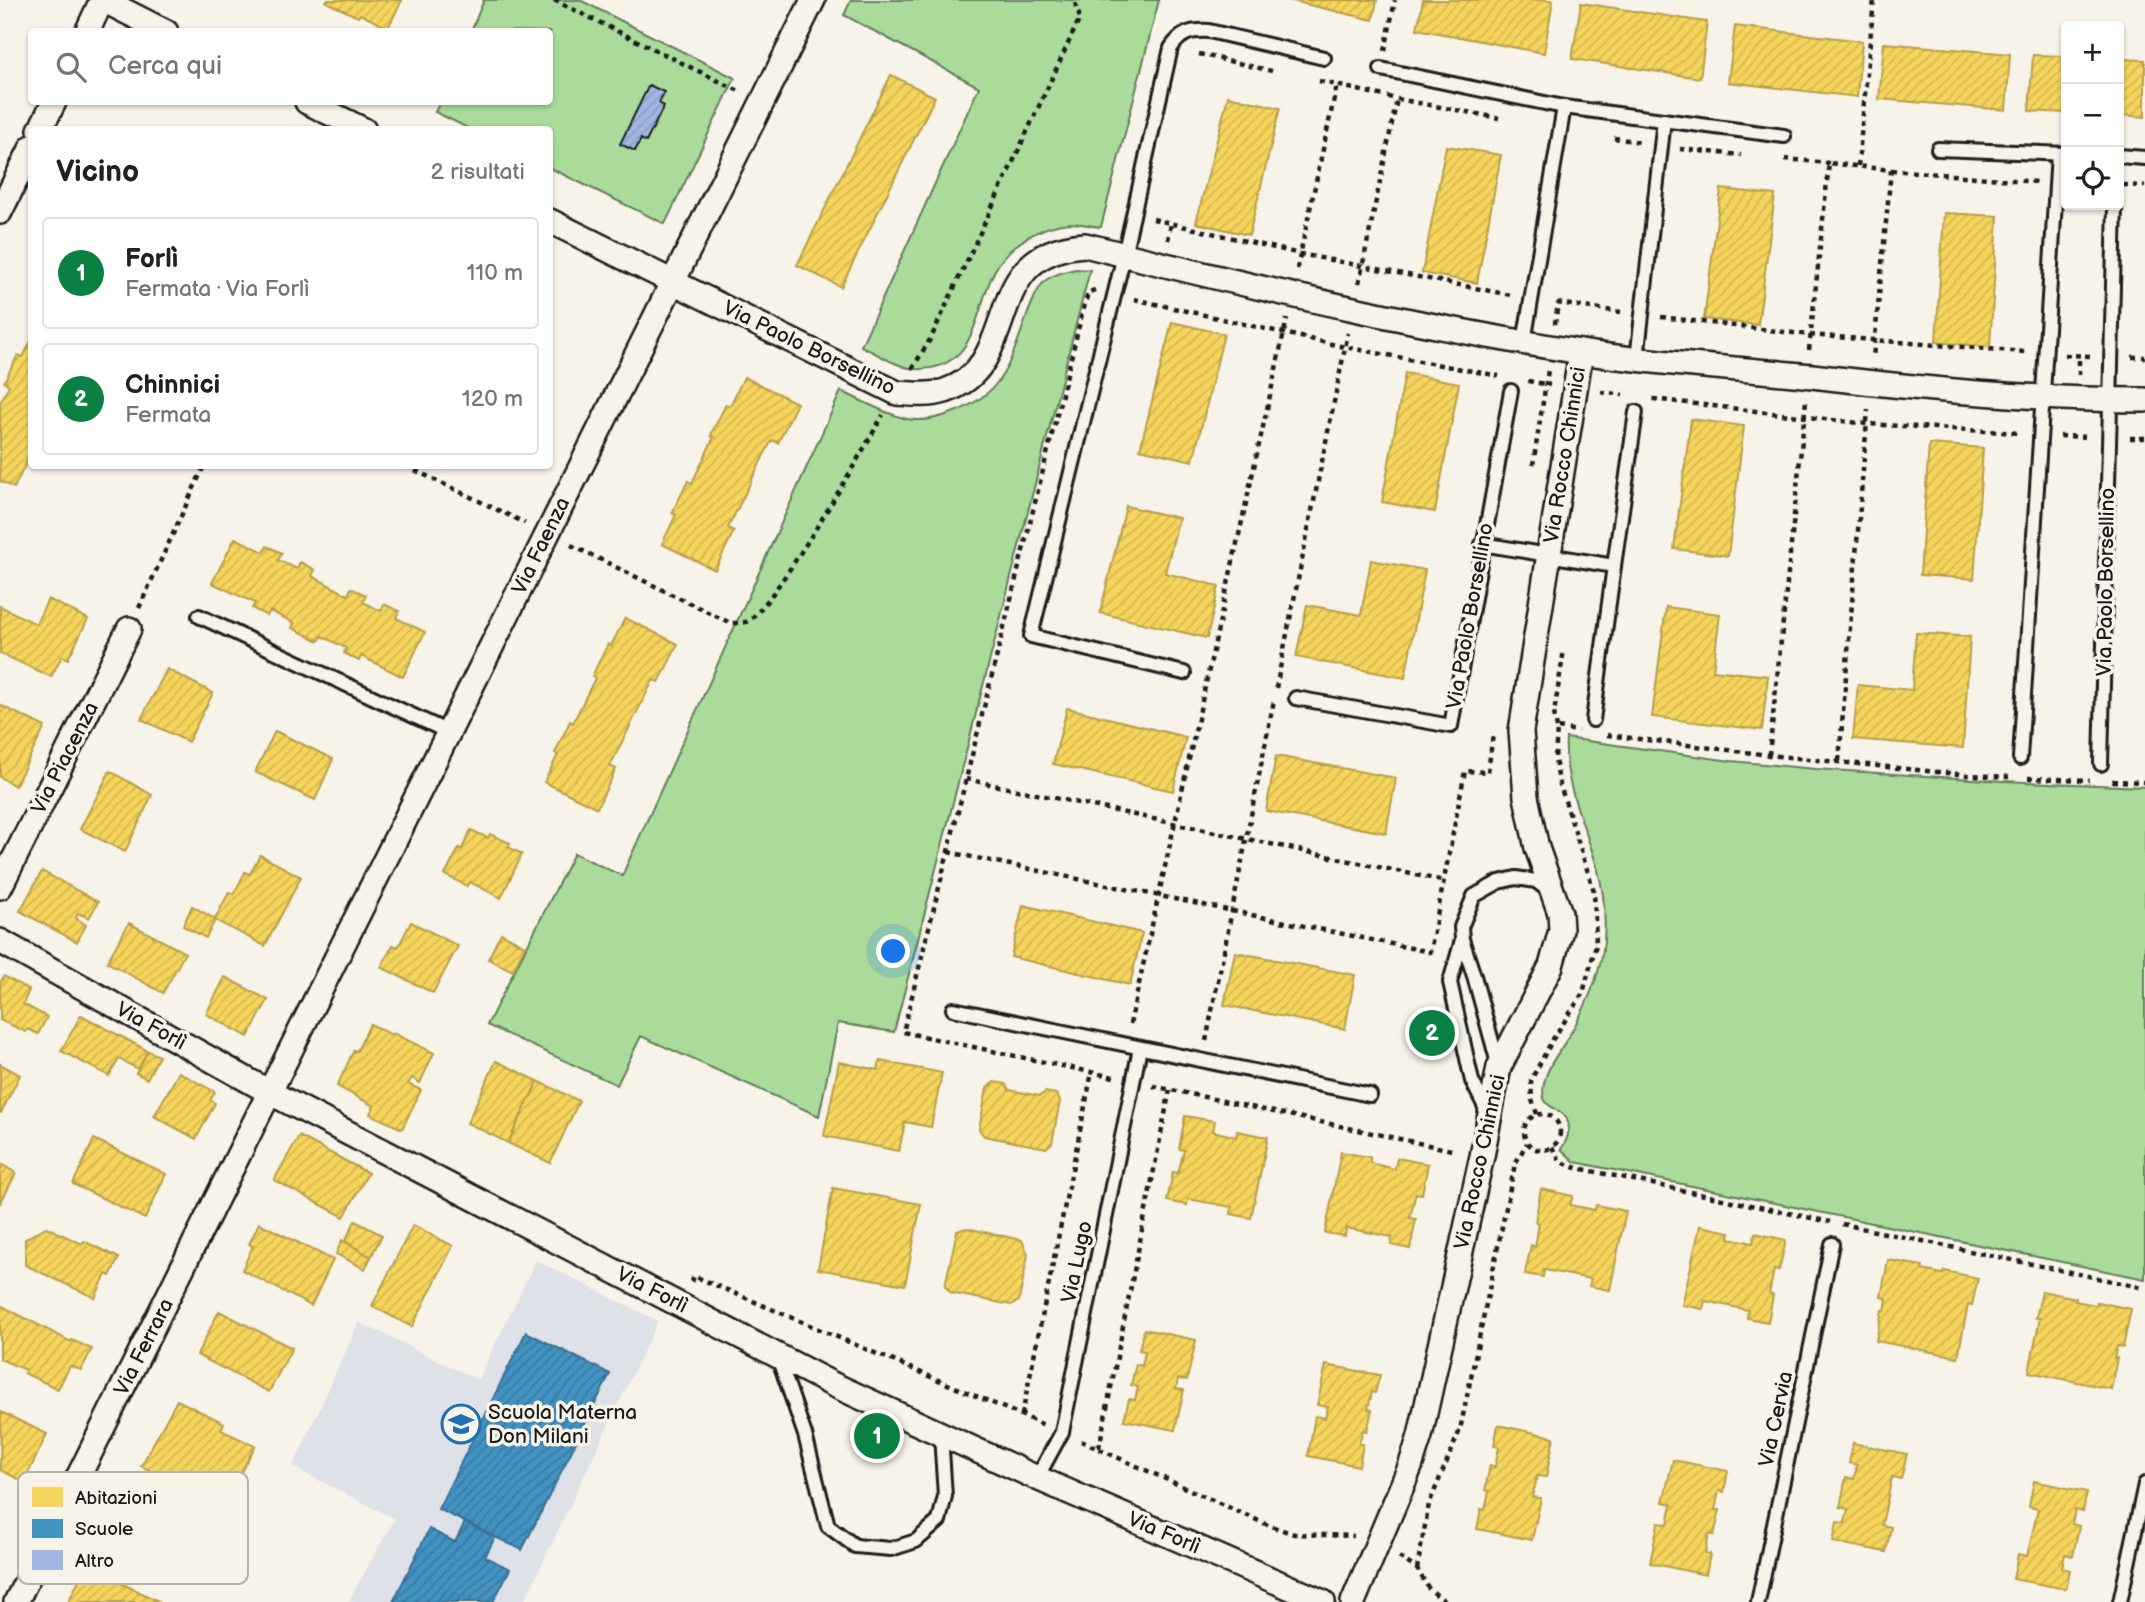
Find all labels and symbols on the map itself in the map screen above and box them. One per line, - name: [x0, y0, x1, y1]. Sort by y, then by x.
- street label: Via Paolo Borsellino: [719, 295, 899, 401]
- street label: Via Rocco Chinnici: [1539, 365, 1591, 545]
- street label: Via Paolo Borsellino: [2092, 487, 2120, 676]
- street label: Via Faenza: [507, 493, 575, 599]
- street label: Via Paolo Borsellino: [1441, 521, 1499, 711]
- street label: Via Piacenza: [26, 698, 104, 818]
- your location: [876, 934, 910, 968]
- street label: Via Forlì: [111, 997, 191, 1055]
- pin: 2: [1409, 1007, 1455, 1059]
- street label: Via Rocco Chinnici: [1449, 1072, 1511, 1252]
- street label: Via Lugo: [1056, 1219, 1098, 1305]
- street label: Via Forlì: [612, 1261, 692, 1319]
- street label: Via Ferrara: [109, 1294, 179, 1400]
- street label: Via Cervia: [1754, 1369, 1798, 1469]
- place label: Scuola Materna Don Milani: [488, 1400, 637, 1449]
- school or university icon: Scuola Materna Don Milani: [440, 1403, 482, 1445]
- pin: 1: [854, 1410, 900, 1462]
- legend: [18, 1472, 248, 1584]
- text: Abitazioni: [75, 1487, 157, 1510]
- street label: Via Forlì: [1124, 1507, 1204, 1559]
- text: Scuole: [75, 1518, 133, 1541]
- text: Altro: [75, 1550, 114, 1573]

